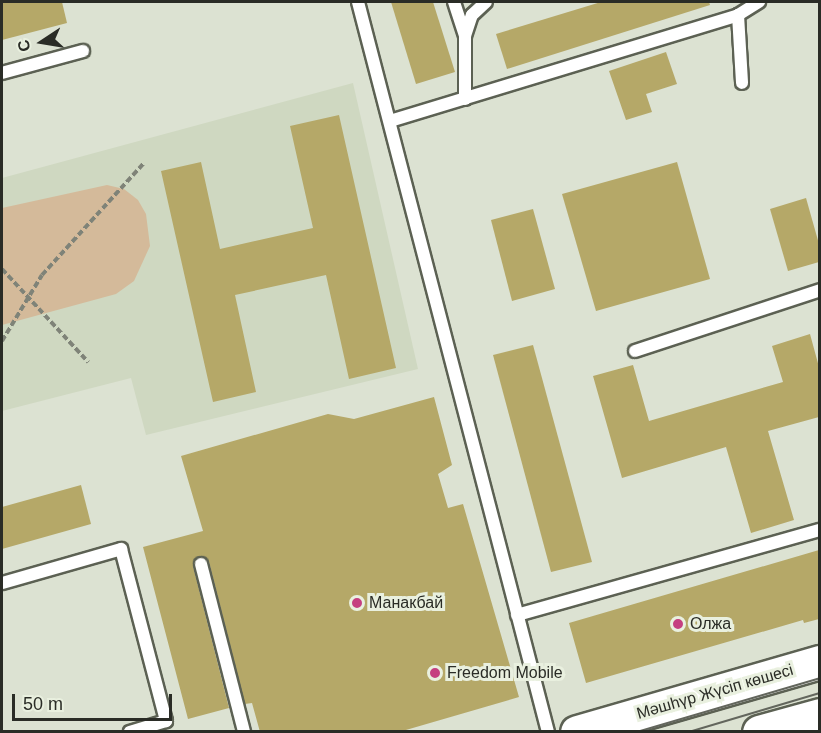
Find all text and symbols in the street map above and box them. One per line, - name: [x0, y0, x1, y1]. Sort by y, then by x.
- north arrow: [12, 12, 72, 72]
- text: С: [14, 38, 33, 53]
- place label: Манакбай: [369, 593, 443, 613]
- marker: Манакбай: [350, 596, 364, 610]
- place label: Олжа: [690, 614, 731, 634]
- marker: Олжа: [671, 617, 685, 631]
- street label: Мәшһүр Жүсіп көшесі: [635, 660, 795, 724]
- place label: Freedom Mobile: [447, 663, 563, 683]
- marker: Freedom Mobile: [428, 666, 442, 680]
- scale bar: [15, 682, 176, 720]
- text: 50 m: [23, 694, 63, 714]

